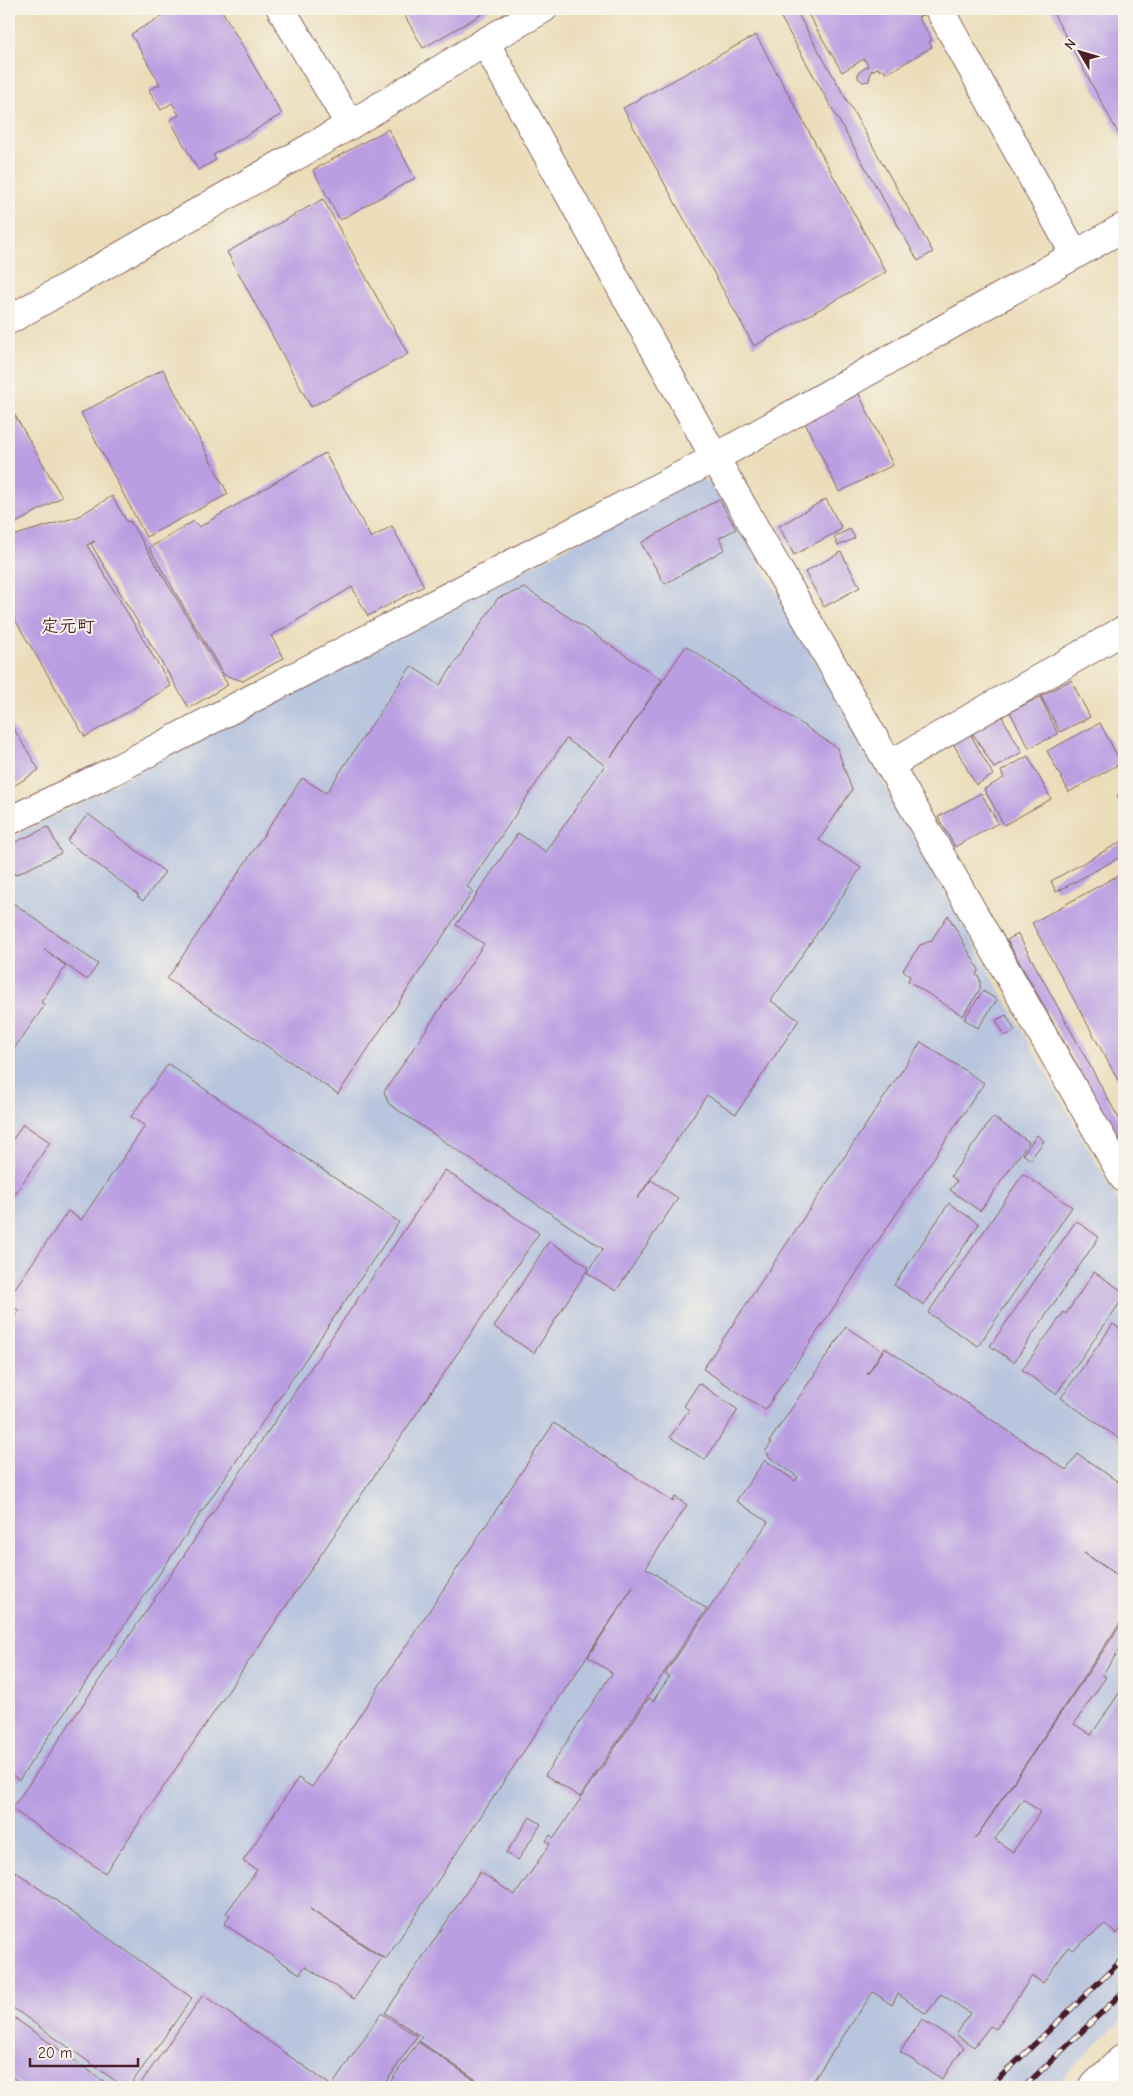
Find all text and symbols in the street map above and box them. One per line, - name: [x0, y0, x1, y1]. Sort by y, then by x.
- north arrow: [1056, 28, 1106, 78]
- text: N: [1061, 35, 1080, 53]
- district label: 定元町: [41, 616, 95, 637]
- scale bar: [30, 2036, 138, 2068]
- text: 20 m: [38, 2044, 72, 2062]

